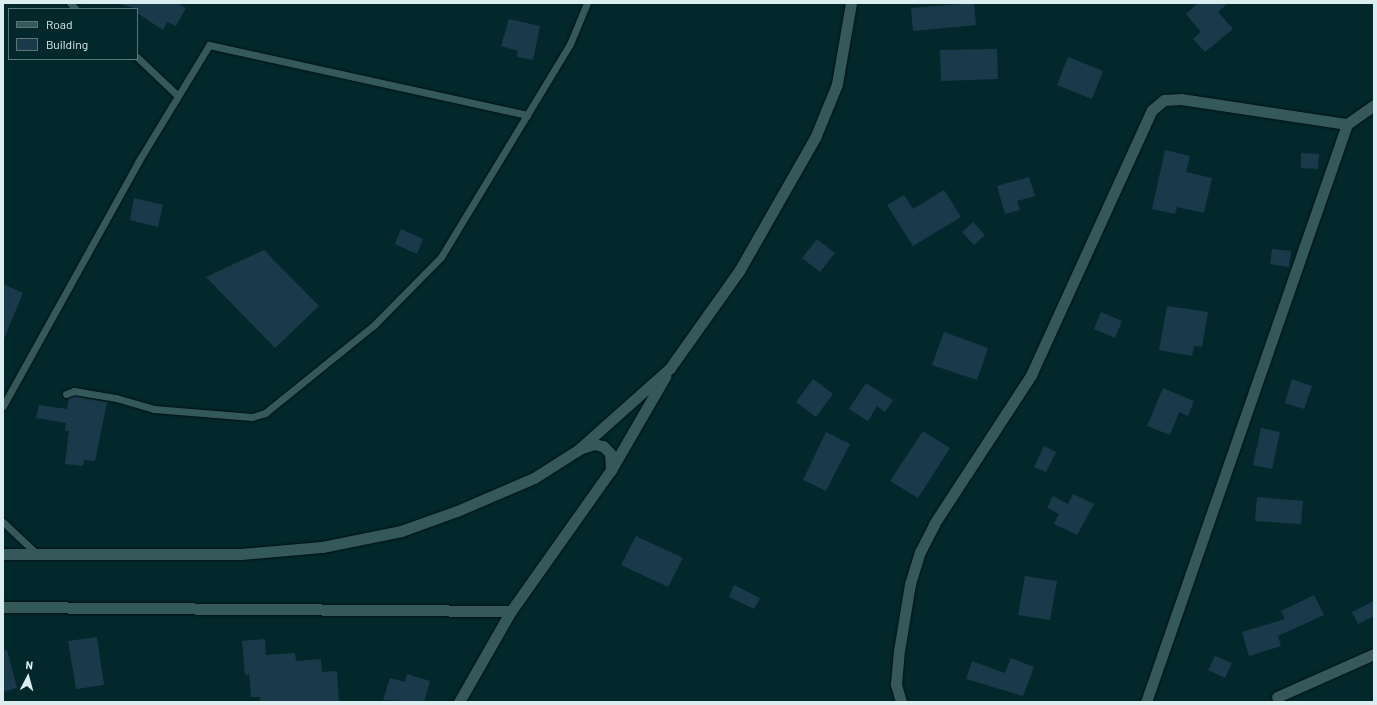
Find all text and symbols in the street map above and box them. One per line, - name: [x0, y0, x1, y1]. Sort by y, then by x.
- legend: [8, 8, 138, 60]
- text: Road: [46, 17, 73, 31]
- text: Building: [46, 37, 88, 51]
- north arrow: [8, 657, 48, 697]
- text: N: [25, 658, 34, 671]

